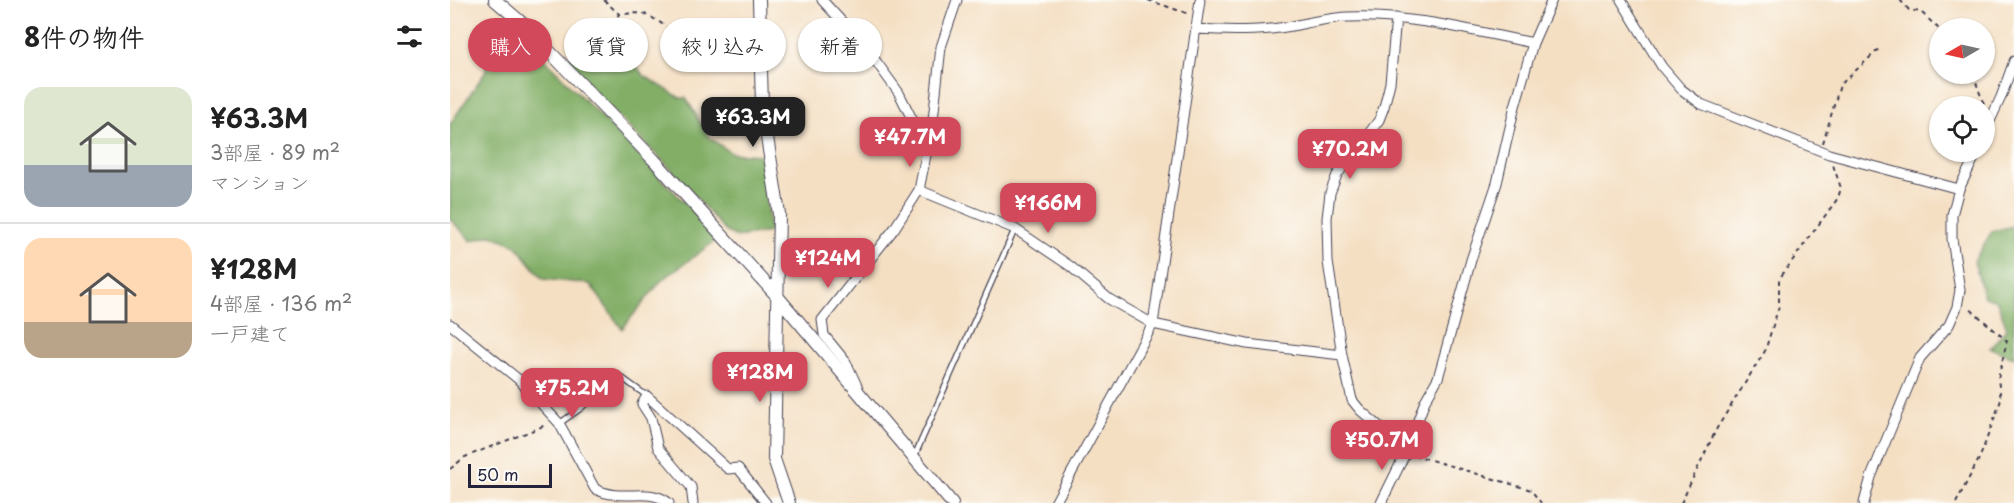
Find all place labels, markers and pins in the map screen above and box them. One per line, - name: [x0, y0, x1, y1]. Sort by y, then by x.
- pin: ¥63.3M: [704, 97, 802, 148]
- pin: ¥47.7M: [861, 117, 959, 168]
- pin: ¥70.2M: [1301, 129, 1399, 180]
- pin: ¥166M: [1006, 183, 1090, 234]
- pin: ¥124M: [786, 238, 870, 289]
- pin: ¥128M: [718, 352, 802, 403]
- pin: ¥75.2M: [523, 368, 621, 419]
- pin: ¥50.7M: [1333, 420, 1431, 471]

